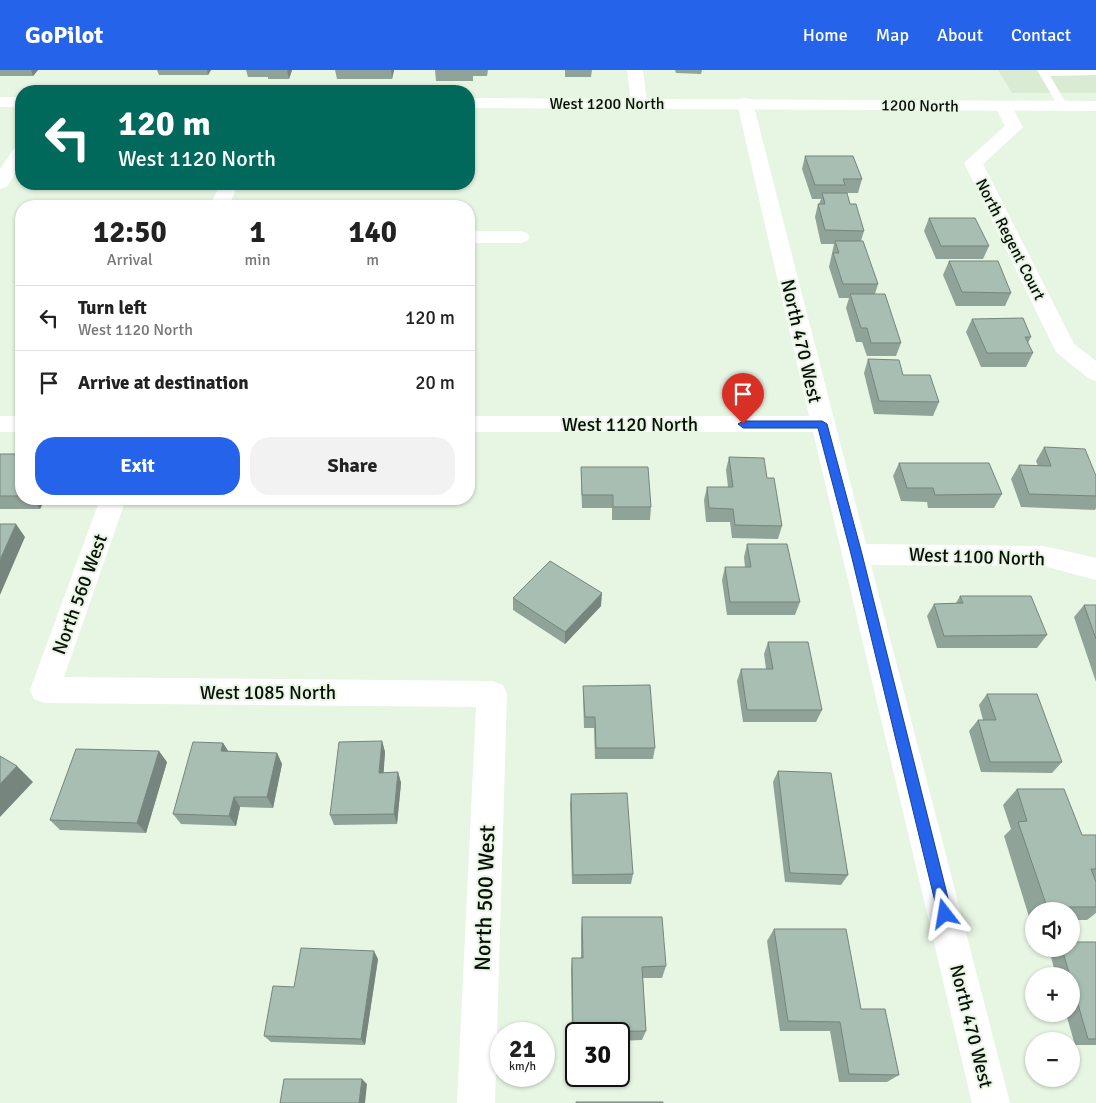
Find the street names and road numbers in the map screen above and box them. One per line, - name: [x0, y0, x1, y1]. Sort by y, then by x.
- street label: West 1200 North: [550, 94, 664, 114]
- street label: 1200 North: [881, 95, 959, 117]
- street label: North Regent Court: [971, 175, 1049, 304]
- street label: North 470 West: [775, 277, 827, 406]
- street label: West 1120 North: [562, 413, 698, 437]
- street label: North 560 West: [47, 531, 113, 658]
- street label: West 1100 North: [908, 543, 1046, 571]
- street label: West 1085 North: [200, 681, 336, 705]
- street label: North 500 West: [468, 824, 501, 972]
- street label: North 470 West: [944, 962, 998, 1091]

